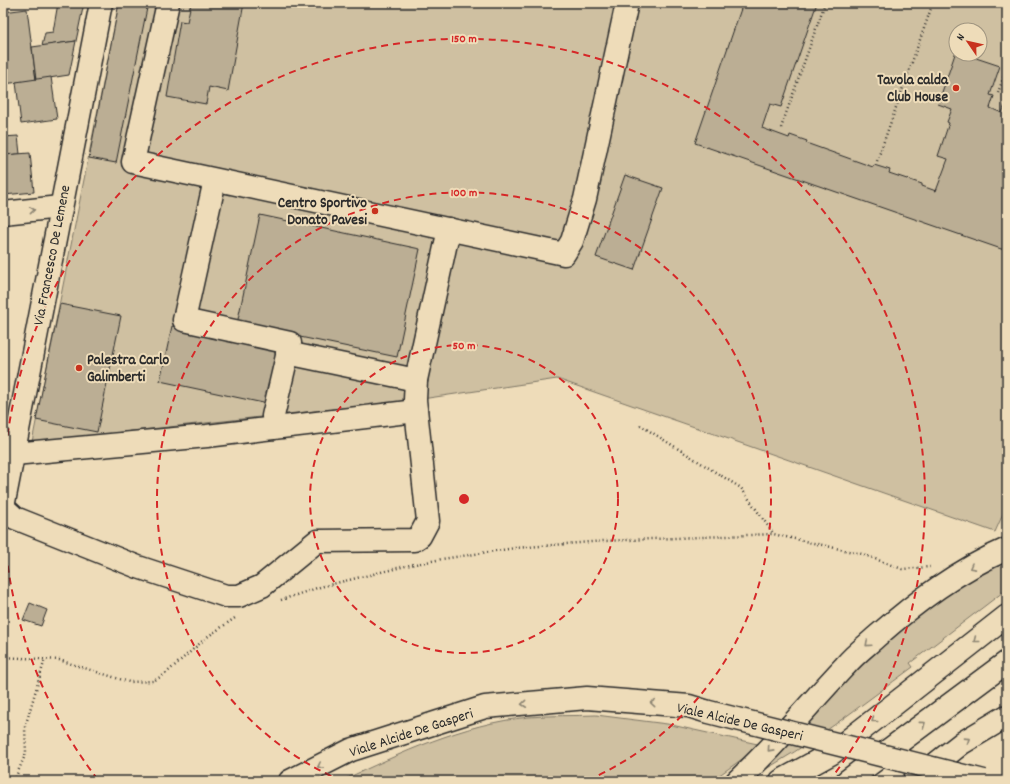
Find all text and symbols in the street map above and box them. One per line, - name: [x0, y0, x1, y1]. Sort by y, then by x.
- north arrow: [948, 22, 988, 62]
- text: N: [953, 30, 970, 44]
- text: 150 m: [451, 31, 477, 48]
- place label: Tavola calda Club House: [877, 70, 949, 109]
- marker: Tavola calda Club House: [951, 83, 961, 93]
- street label: Via Francesco De Lemene: [29, 183, 77, 328]
- text: 100 m: [451, 185, 477, 202]
- place label: Centro Sportivo Donato Pavesi: [278, 193, 367, 232]
- one-way arrow: [29, 205, 35, 214]
- marker: Centro Sportivo Donato Pavesi: [370, 206, 380, 216]
- text: 50 m: [452, 338, 476, 355]
- place label: Palestra Carlo Galimberti: [87, 350, 169, 389]
- marker: Palestra Carlo Galimberti: [74, 363, 84, 373]
- centre of rings: [457, 492, 471, 506]
- one-way arrow: [969, 562, 976, 569]
- one-way arrow: [974, 635, 981, 642]
- one-way arrow: [866, 640, 873, 647]
- street label: Viale Alcide De Gasperi: [674, 698, 805, 748]
- one-way arrow: [521, 699, 527, 708]
- one-way arrow: [650, 699, 656, 708]
- street label: Viale Alcide De Gasperi: [347, 703, 476, 764]
- one-way arrow: [871, 715, 878, 722]
- one-way arrow: [919, 722, 926, 729]
- one-way arrow: [963, 737, 970, 745]
- one-way arrow: [767, 744, 775, 752]
- one-way arrow: [317, 761, 325, 768]

